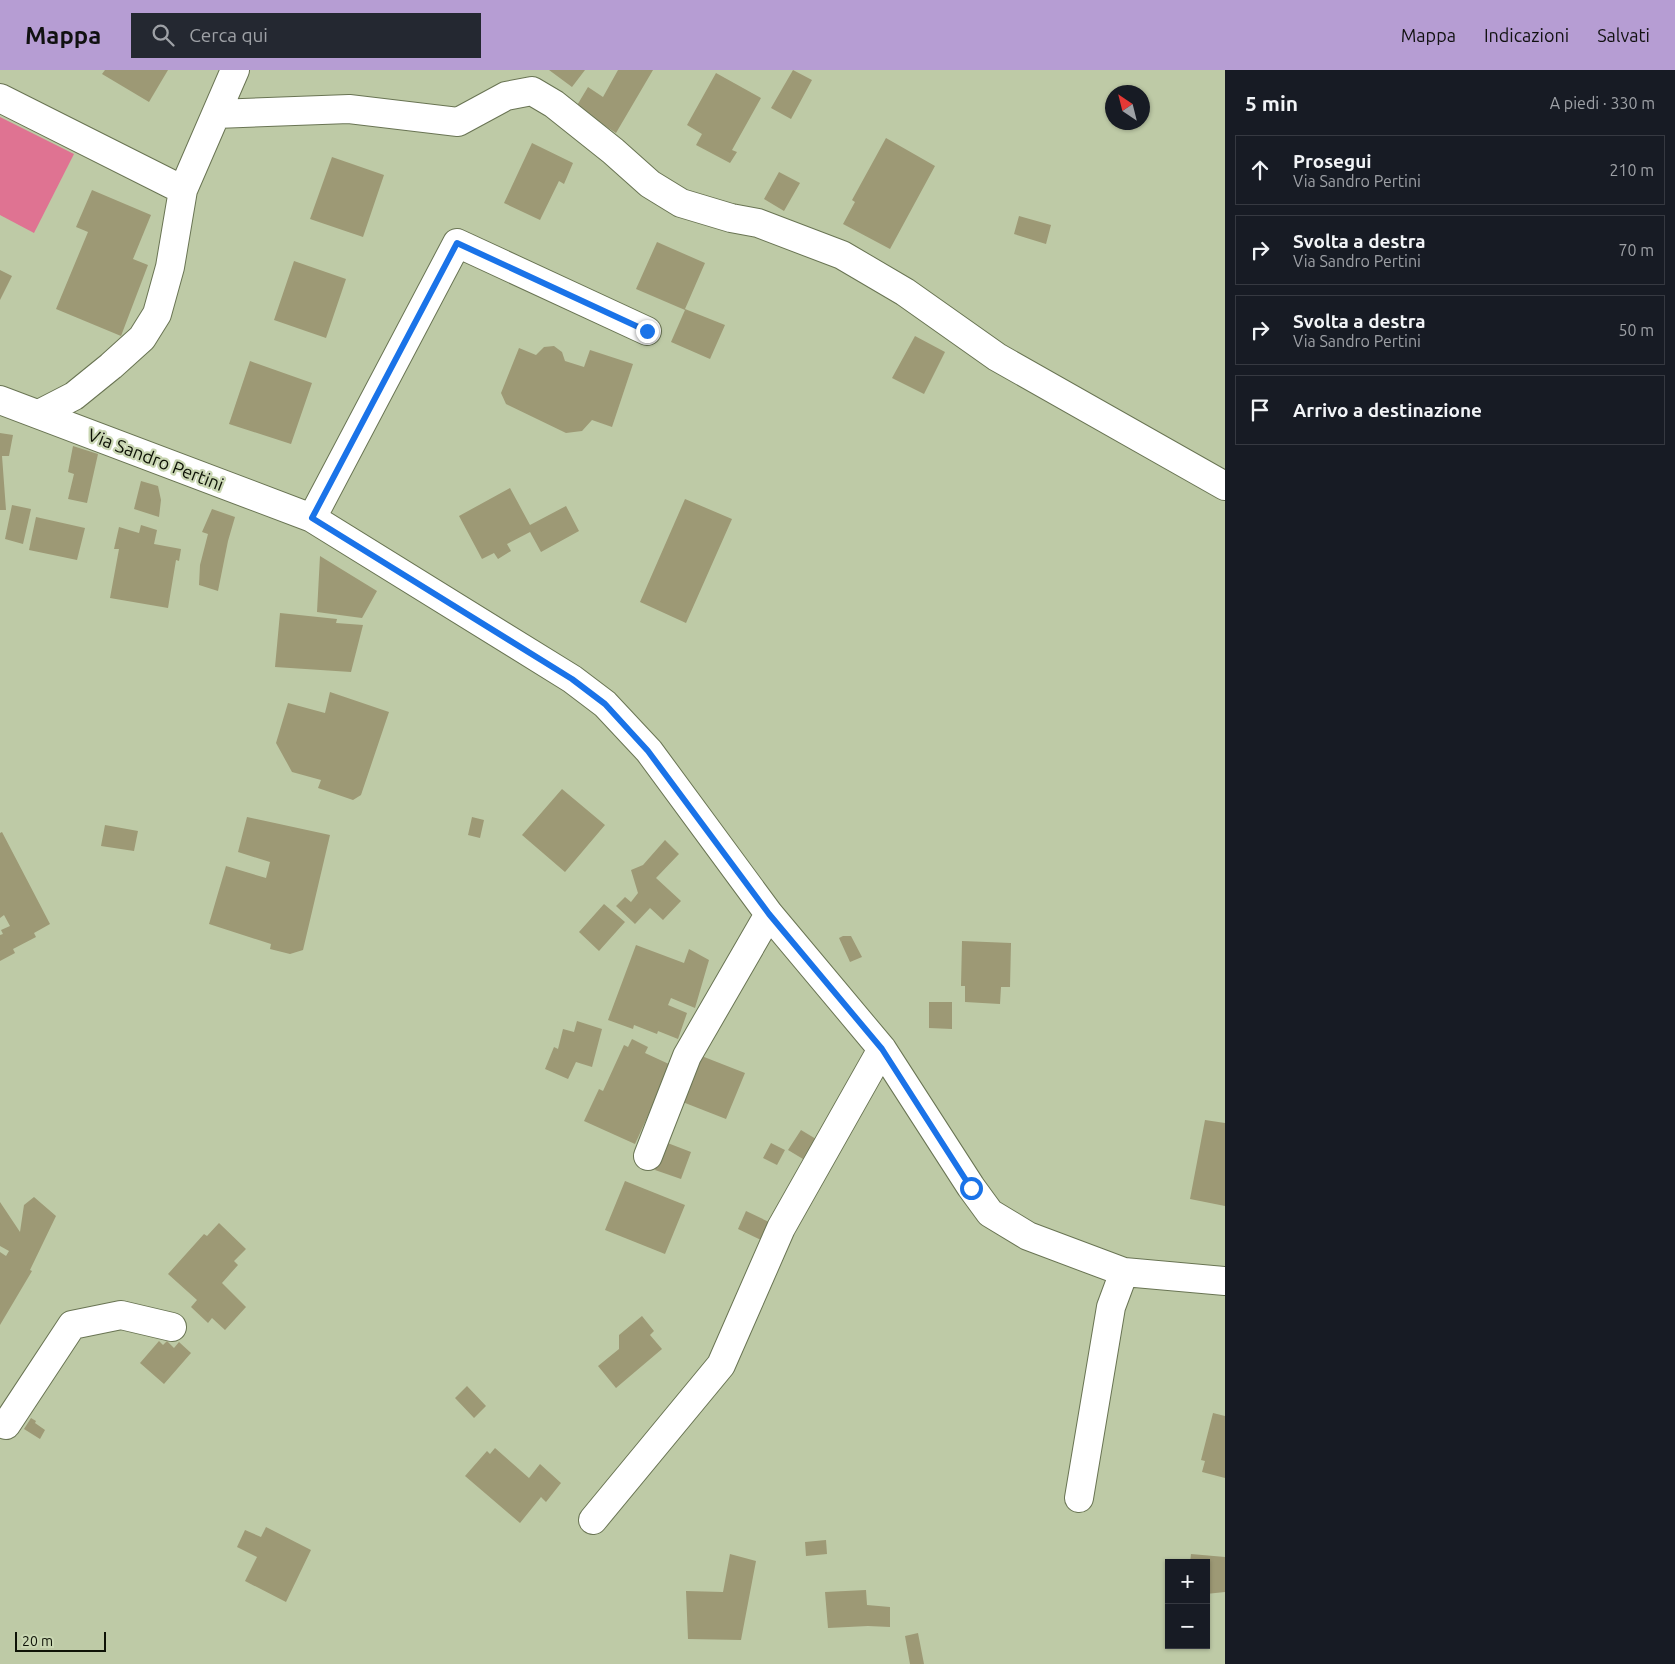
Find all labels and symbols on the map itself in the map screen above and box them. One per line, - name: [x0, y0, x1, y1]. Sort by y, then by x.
- north arrow: [1105, 85, 1150, 130]
- route end: [636, 320, 659, 343]
- street label: Via Sandro Pertini: [85, 424, 227, 494]
- route start: [960, 1177, 983, 1200]
- scale bar: [15, 1629, 106, 1652]

